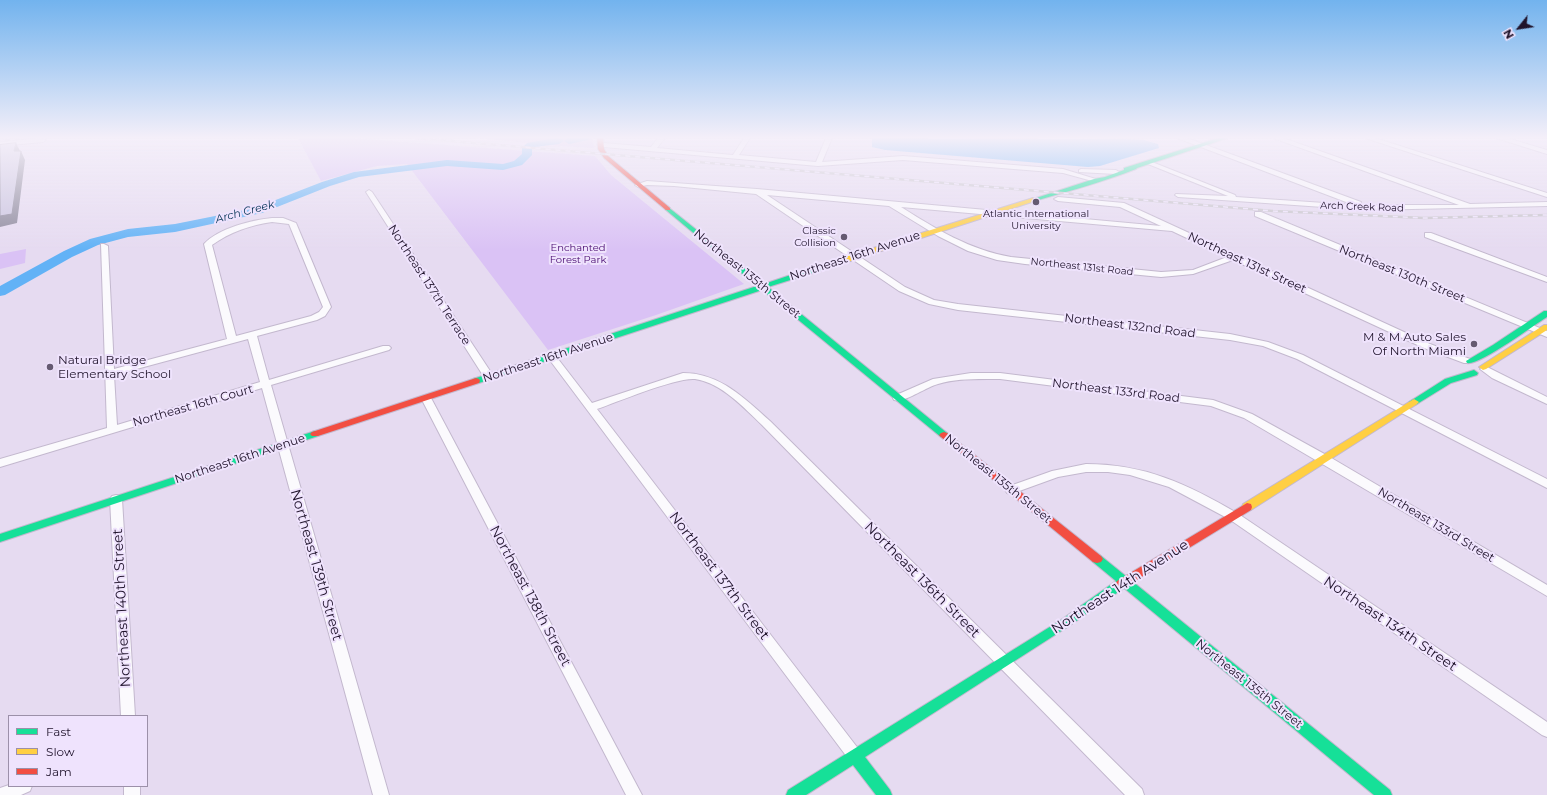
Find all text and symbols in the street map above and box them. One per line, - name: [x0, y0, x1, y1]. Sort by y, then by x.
- north arrow: [1499, 8, 1539, 48]
- text: N: [1500, 27, 1517, 41]
- marker: Atlantic International University: [1031, 197, 1041, 207]
- water label: Arch Creek: [214, 198, 276, 226]
- street label: Arch Creek Road: [1320, 200, 1404, 214]
- place label: Atlantic International University: [983, 208, 1089, 232]
- street label: Northeast 137th Terrace: [385, 222, 473, 348]
- place label: Classic Collision: [794, 225, 836, 248]
- street label: Northeast 135th Street: [691, 226, 803, 322]
- street label: Northeast 16th Avenue: [788, 228, 922, 284]
- street label: Northeast 131st Street: [1186, 229, 1308, 297]
- marker: Classic Collision: [839, 232, 849, 242]
- park label: Enchanted Forest Park: [550, 242, 606, 266]
- street label: Northeast 130th Street: [1337, 242, 1467, 306]
- street label: Northeast 131st Road: [1030, 256, 1134, 278]
- street label: Northeast 132nd Road: [1064, 311, 1196, 341]
- street label: Northeast 16th Avenue: [481, 330, 615, 386]
- place label: M & M Auto Sales Of North Miami: [1363, 330, 1466, 358]
- marker: M & M Auto Sales Of North Miami: [1469, 339, 1479, 349]
- place label: Natural Bridge Elementary School: [58, 353, 171, 381]
- marker: Natural Bridge Elementary School: [45, 362, 55, 372]
- street label: Northeast 133rd Road: [1051, 376, 1181, 406]
- street label: Northeast 16th Court: [131, 382, 255, 430]
- street label: Northeast 16th Avenue: [173, 431, 307, 487]
- street label: Northeast 135th Street: [942, 431, 1054, 527]
- street label: Northeast 133rd Street: [1375, 485, 1497, 565]
- street label: Northeast 139th Street: [286, 487, 346, 643]
- street label: Northeast 137th Street: [665, 509, 773, 643]
- street label: Northeast 136th Street: [861, 519, 983, 641]
- street label: Northeast 138th Street: [486, 523, 574, 669]
- street label: Northeast 140th Street: [109, 528, 135, 688]
- street label: Northeast 14th Avenue: [1048, 536, 1192, 638]
- street label: Northeast 134th Street: [1320, 573, 1460, 675]
- street label: Northeast 135th Street: [1193, 636, 1305, 732]
- legend: [8, 715, 148, 787]
- text: Fast: [46, 724, 71, 739]
- text: Slow: [46, 744, 75, 759]
- text: Jam: [46, 764, 72, 779]

